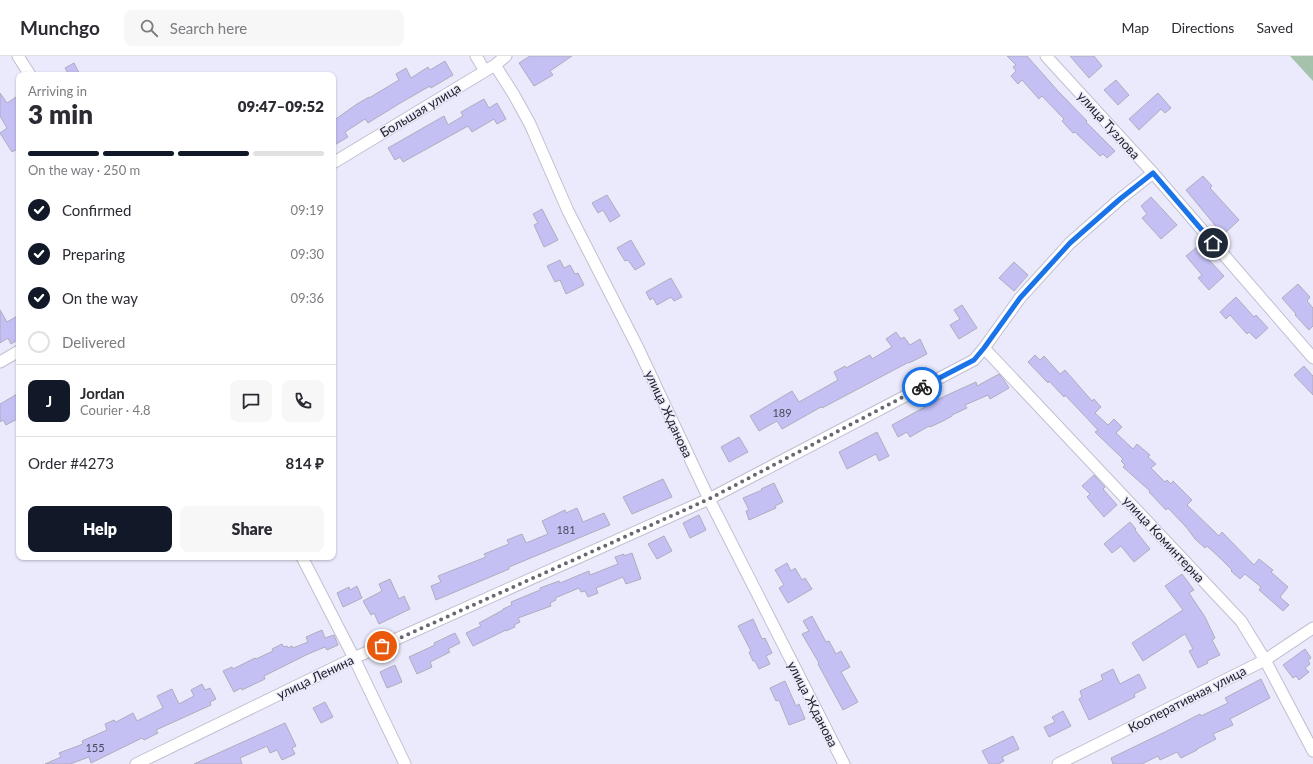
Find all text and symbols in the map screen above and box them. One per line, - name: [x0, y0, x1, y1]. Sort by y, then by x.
- search box: [124, 10, 404, 46]
- text: Munchgo: [20, 16, 100, 39]
- icon: search: [138, 17, 160, 39]
- text: Search here: [170, 19, 247, 37]
- text: Map: [1122, 19, 1149, 36]
- text: Directions: [1171, 19, 1234, 36]
- text: Saved: [1256, 19, 1293, 36]
- street label: Большая улица: [377, 80, 463, 140]
- text: Arriving in: [28, 83, 87, 99]
- street label: улица Тузлова: [1074, 88, 1144, 162]
- text: 09:47–09:52: [238, 97, 324, 115]
- text: 3 min: [28, 98, 93, 130]
- text: On the way · 250 m: [28, 162, 140, 178]
- icon: check: [28, 199, 50, 221]
- text: Confirmed: [62, 201, 131, 219]
- text: 09:19: [291, 202, 324, 218]
- pin: [1196, 226, 1230, 260]
- icon: home: [1202, 232, 1224, 254]
- icon: check: [28, 243, 50, 265]
- text: Preparing: [62, 245, 125, 263]
- text: 09:30: [291, 246, 324, 262]
- icon: check: [28, 287, 50, 309]
- text: On the way: [62, 289, 138, 307]
- text: 09:36: [291, 290, 324, 306]
- text: Delivered: [62, 333, 125, 351]
- courier: [902, 367, 942, 407]
- street label: улица Жданова: [642, 368, 696, 460]
- icon: bike: [911, 376, 933, 398]
- button: chat: [230, 380, 272, 422]
- button: phone: [282, 380, 324, 422]
- text: Jordan: [80, 384, 125, 402]
- text: J: [46, 392, 52, 410]
- text: Courier · 4.8: [80, 402, 151, 418]
- house number: 189: [772, 406, 792, 419]
- text: Order #4273: [28, 454, 114, 472]
- text: 814 ₽: [286, 454, 324, 472]
- street label: улица Коминтерна: [1120, 492, 1208, 586]
- button: Help: [28, 506, 172, 552]
- button: Share: [180, 506, 324, 552]
- house number: 181: [556, 523, 576, 536]
- pin: [365, 629, 399, 663]
- icon: bag: [371, 635, 393, 657]
- street label: улица Ленина: [274, 652, 356, 702]
- street label: улица Жданова: [784, 658, 842, 750]
- street label: Кооперативная улица: [1125, 662, 1249, 736]
- house number: 155: [85, 741, 105, 754]

